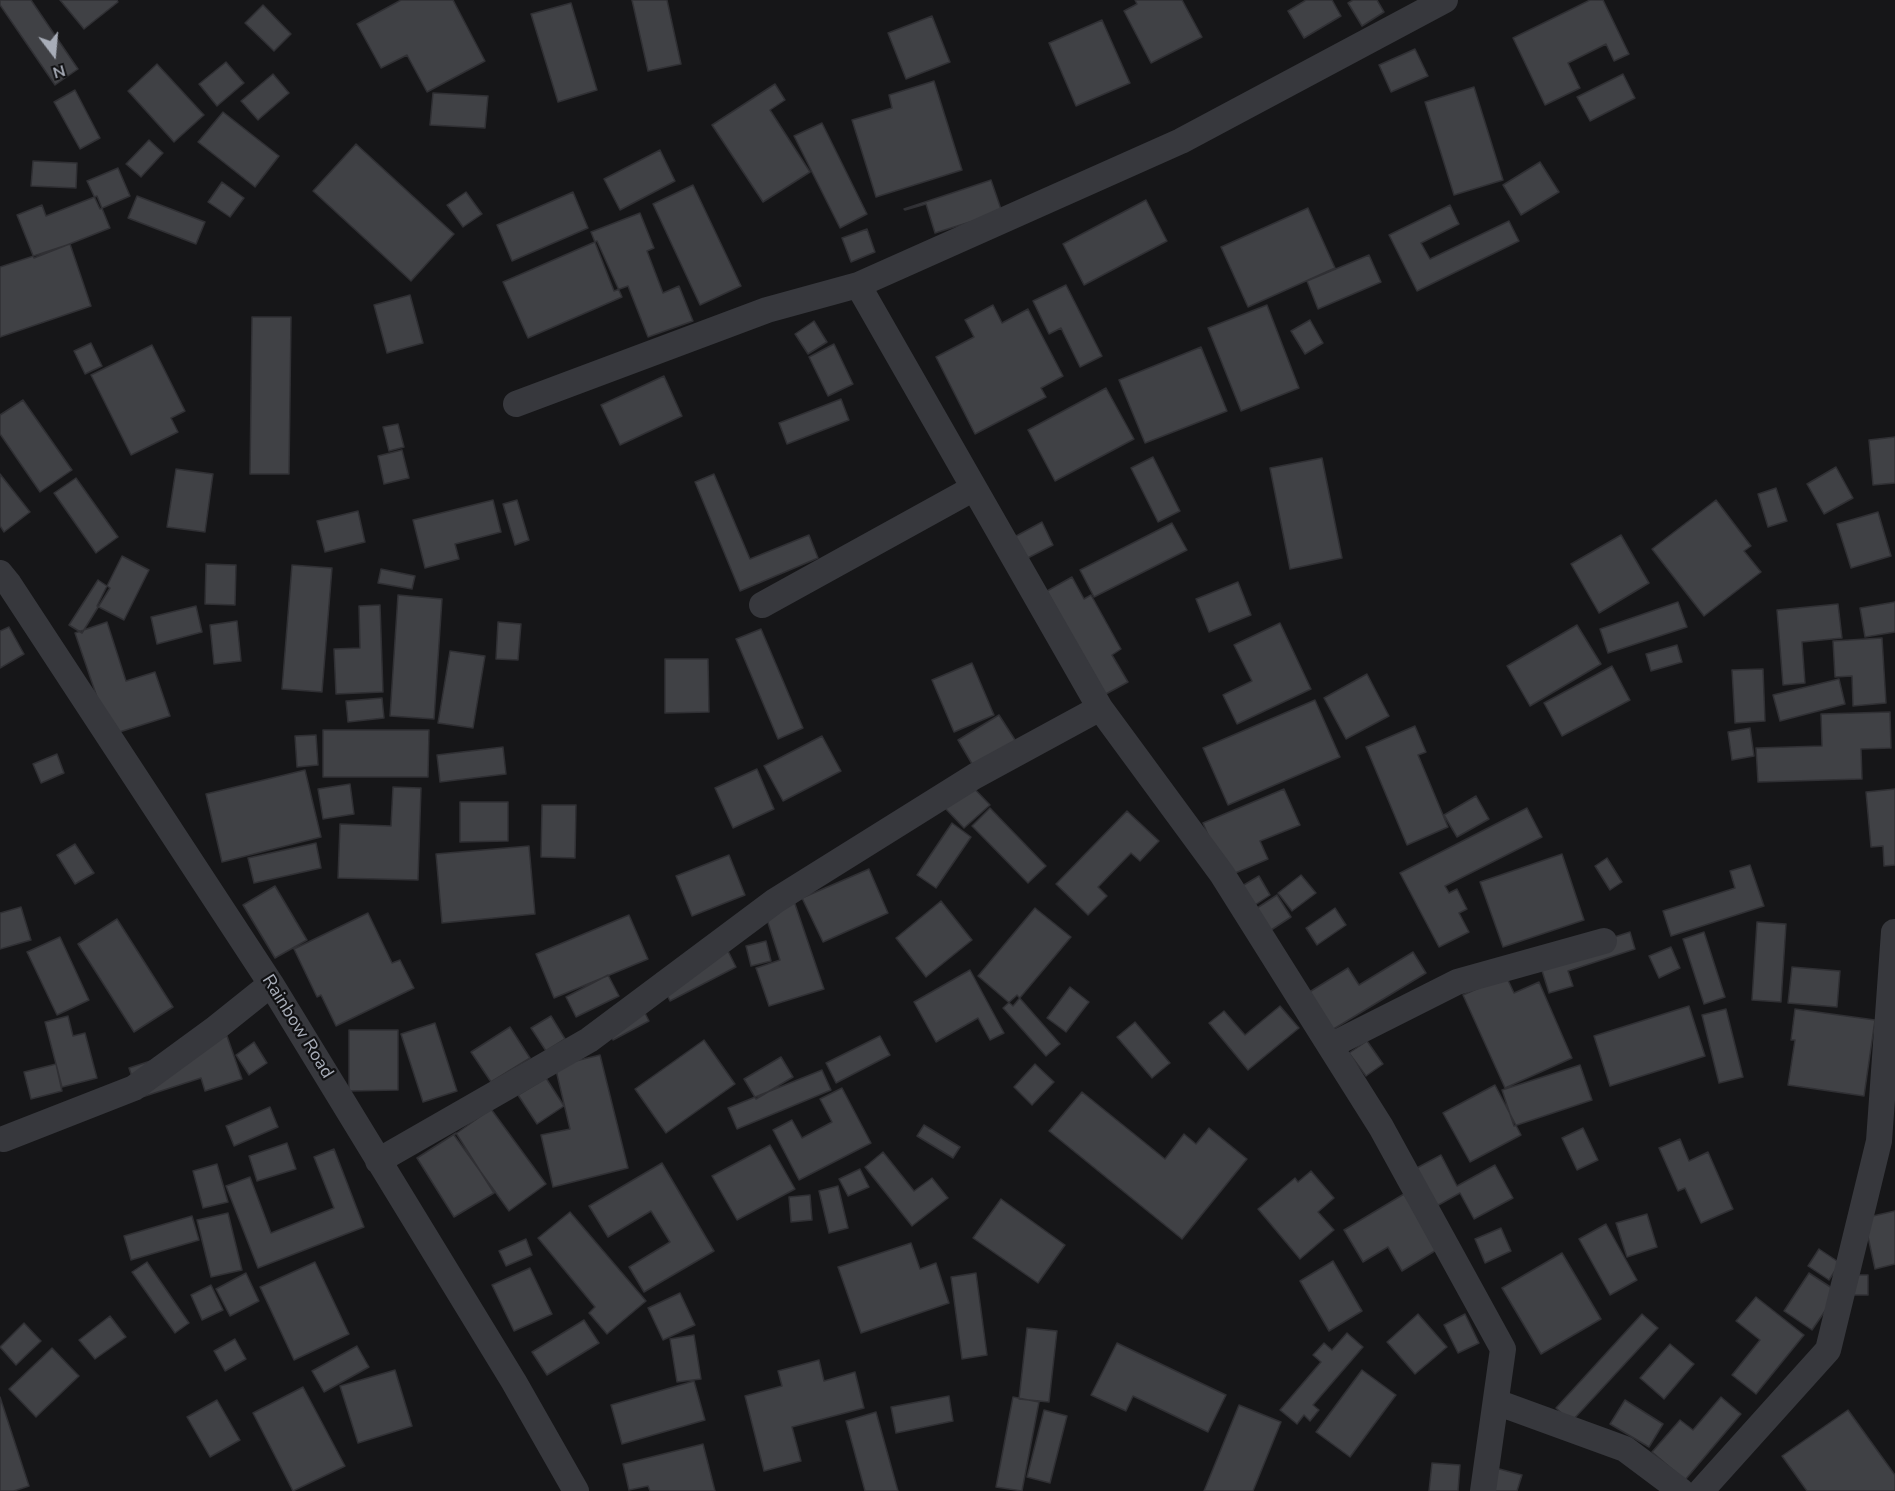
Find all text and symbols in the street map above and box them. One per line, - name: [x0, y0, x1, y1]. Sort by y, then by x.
- north arrow: [24, 24, 84, 84]
- text: N: [50, 59, 68, 84]
- street label: Rainbow Road: [257, 971, 337, 1083]

